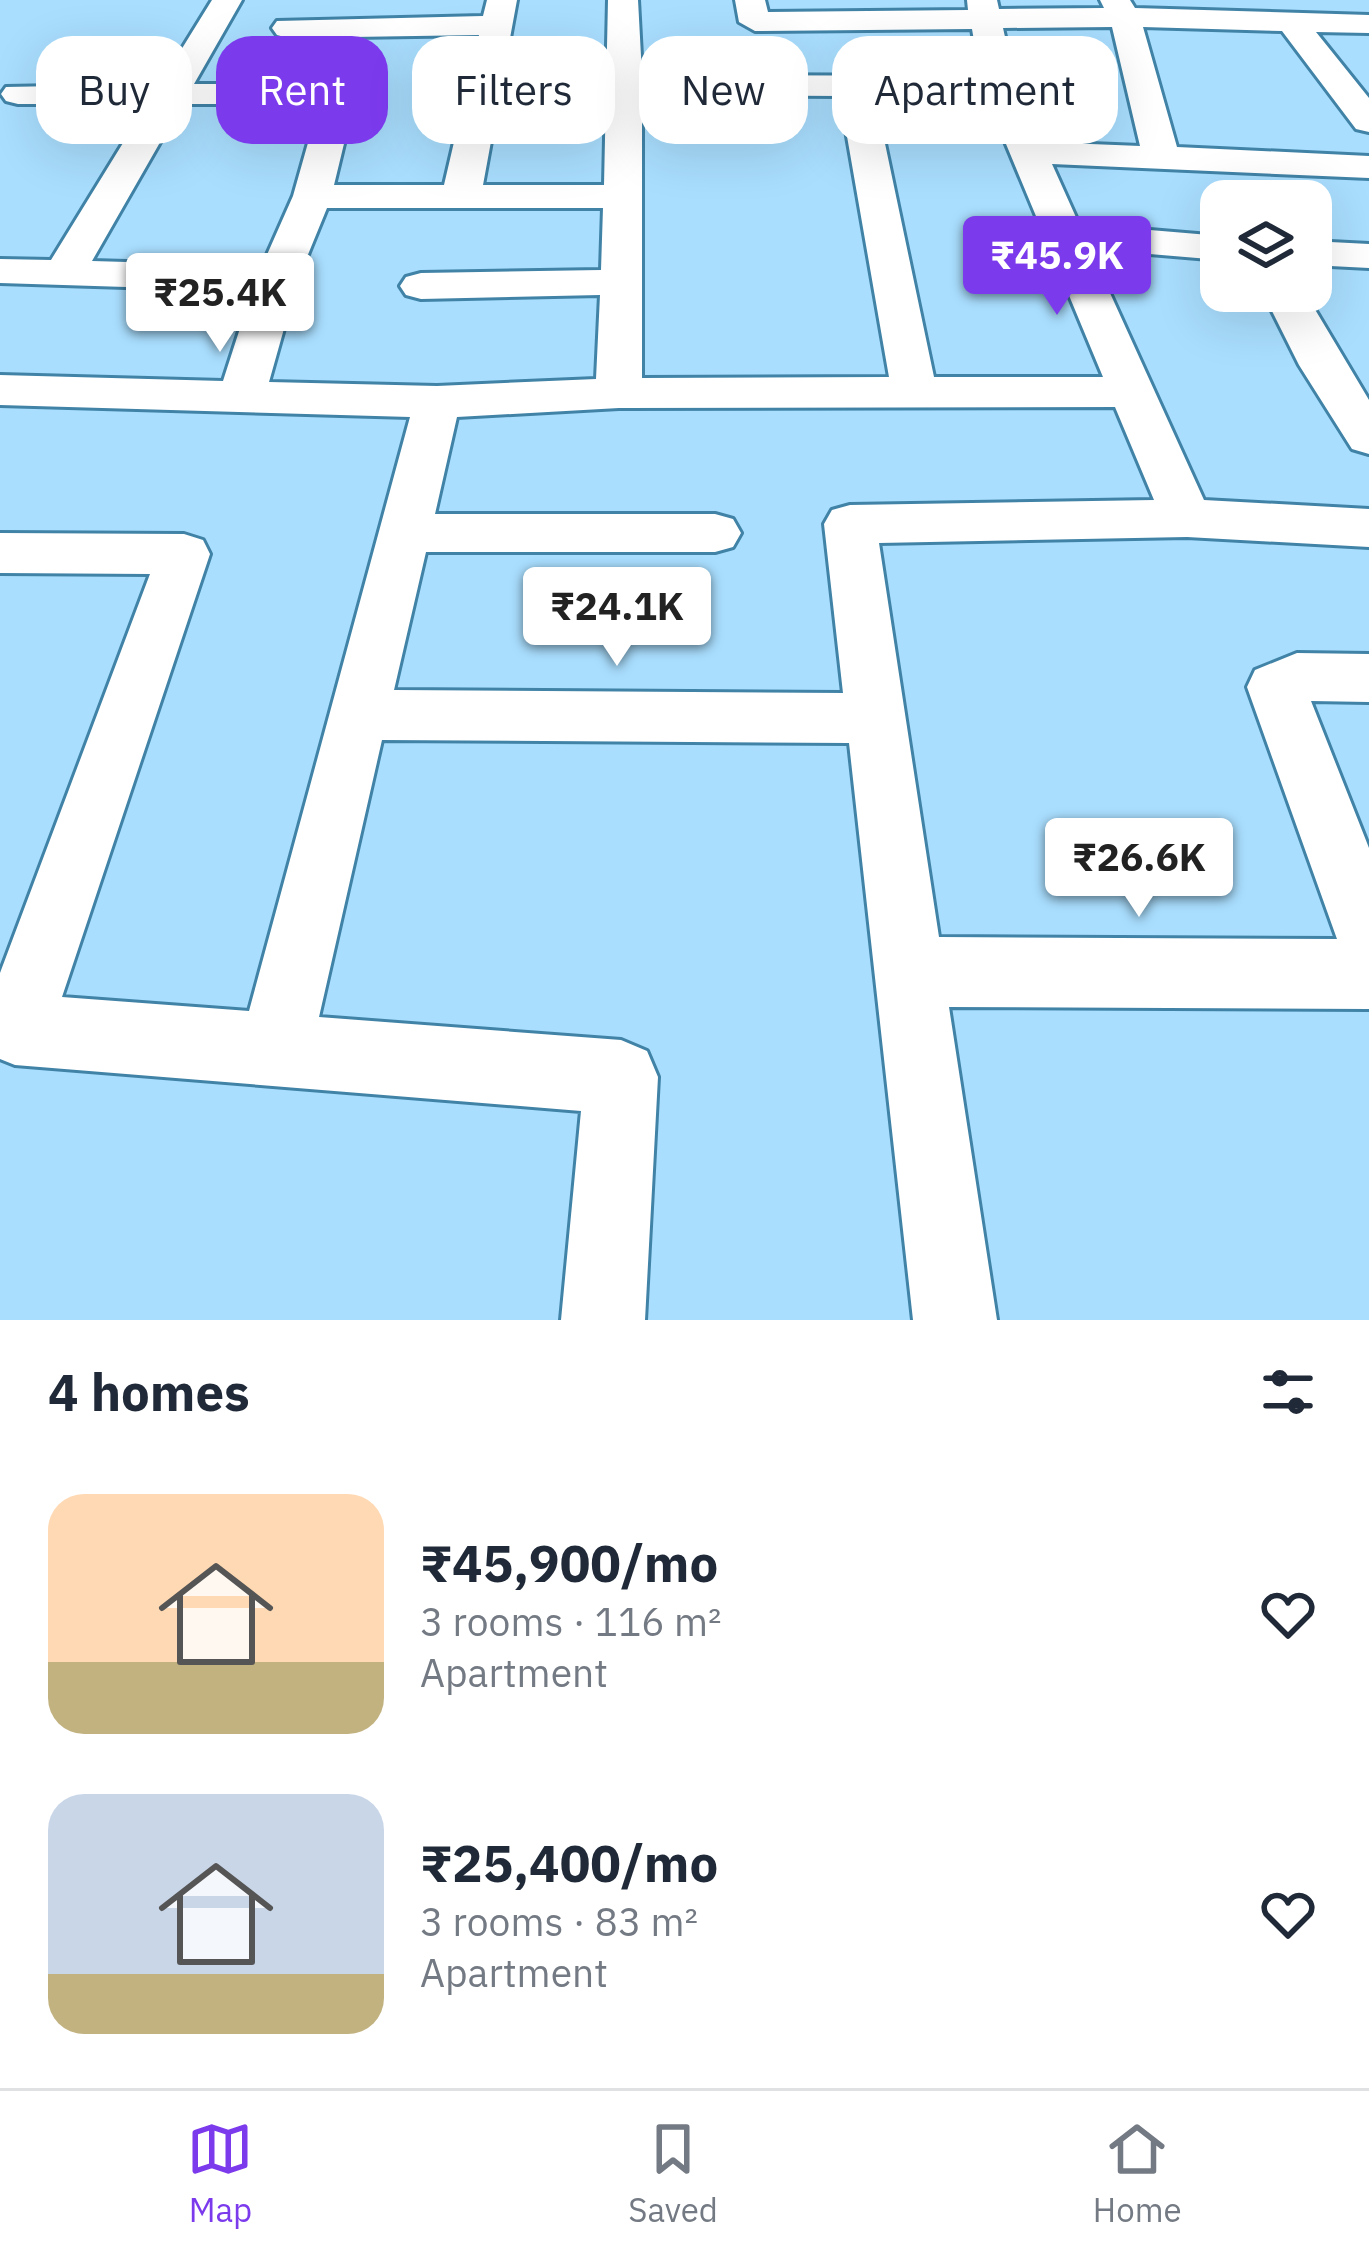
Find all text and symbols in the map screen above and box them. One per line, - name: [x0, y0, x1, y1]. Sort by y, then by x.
- chip: Buy: [36, 36, 192, 144]
- chip: Rent: [216, 36, 388, 144]
- chip: Filters: [412, 36, 615, 144]
- chip: New: [639, 36, 808, 144]
- chip: Apartment: [832, 36, 1118, 144]
- map controls: [1200, 180, 1332, 312]
- button: layers: [1200, 180, 1332, 312]
- pin: ₹45.9K: [959, 216, 1155, 318]
- text: ₹45.9K: [990, 229, 1124, 280]
- pin: ₹25.4K: [122, 253, 318, 355]
- text: ₹25.4K: [153, 266, 287, 317]
- pin: ₹24.1K: [519, 567, 715, 669]
- text: ₹24.1K: [550, 580, 684, 631]
- pin: ₹26.6K: [1041, 818, 1237, 920]
- text: ₹26.6K: [1072, 831, 1206, 882]
- text: 4 homes: [48, 1359, 250, 1425]
- icon: filters: [1255, 1359, 1321, 1425]
- text: ₹45,900/mo: [420, 1530, 718, 1596]
- icon: home: [144, 1542, 288, 1686]
- icon: heart: [1255, 1581, 1321, 1647]
- text: 3 rooms · 116 m²: [420, 1596, 722, 1647]
- text: Apartment: [420, 1647, 608, 1698]
- text: ₹25,400/mo: [420, 1830, 718, 1896]
- icon: home: [144, 1842, 288, 1986]
- icon: heart: [1255, 1881, 1321, 1947]
- text: 3 rooms · 83 m²: [420, 1896, 698, 1947]
- text: Apartment: [420, 1947, 608, 1998]
- tab: Map: [187, 2116, 253, 2231]
- tab: Saved: [628, 2116, 718, 2231]
- tab: Home: [1093, 2116, 1182, 2231]

